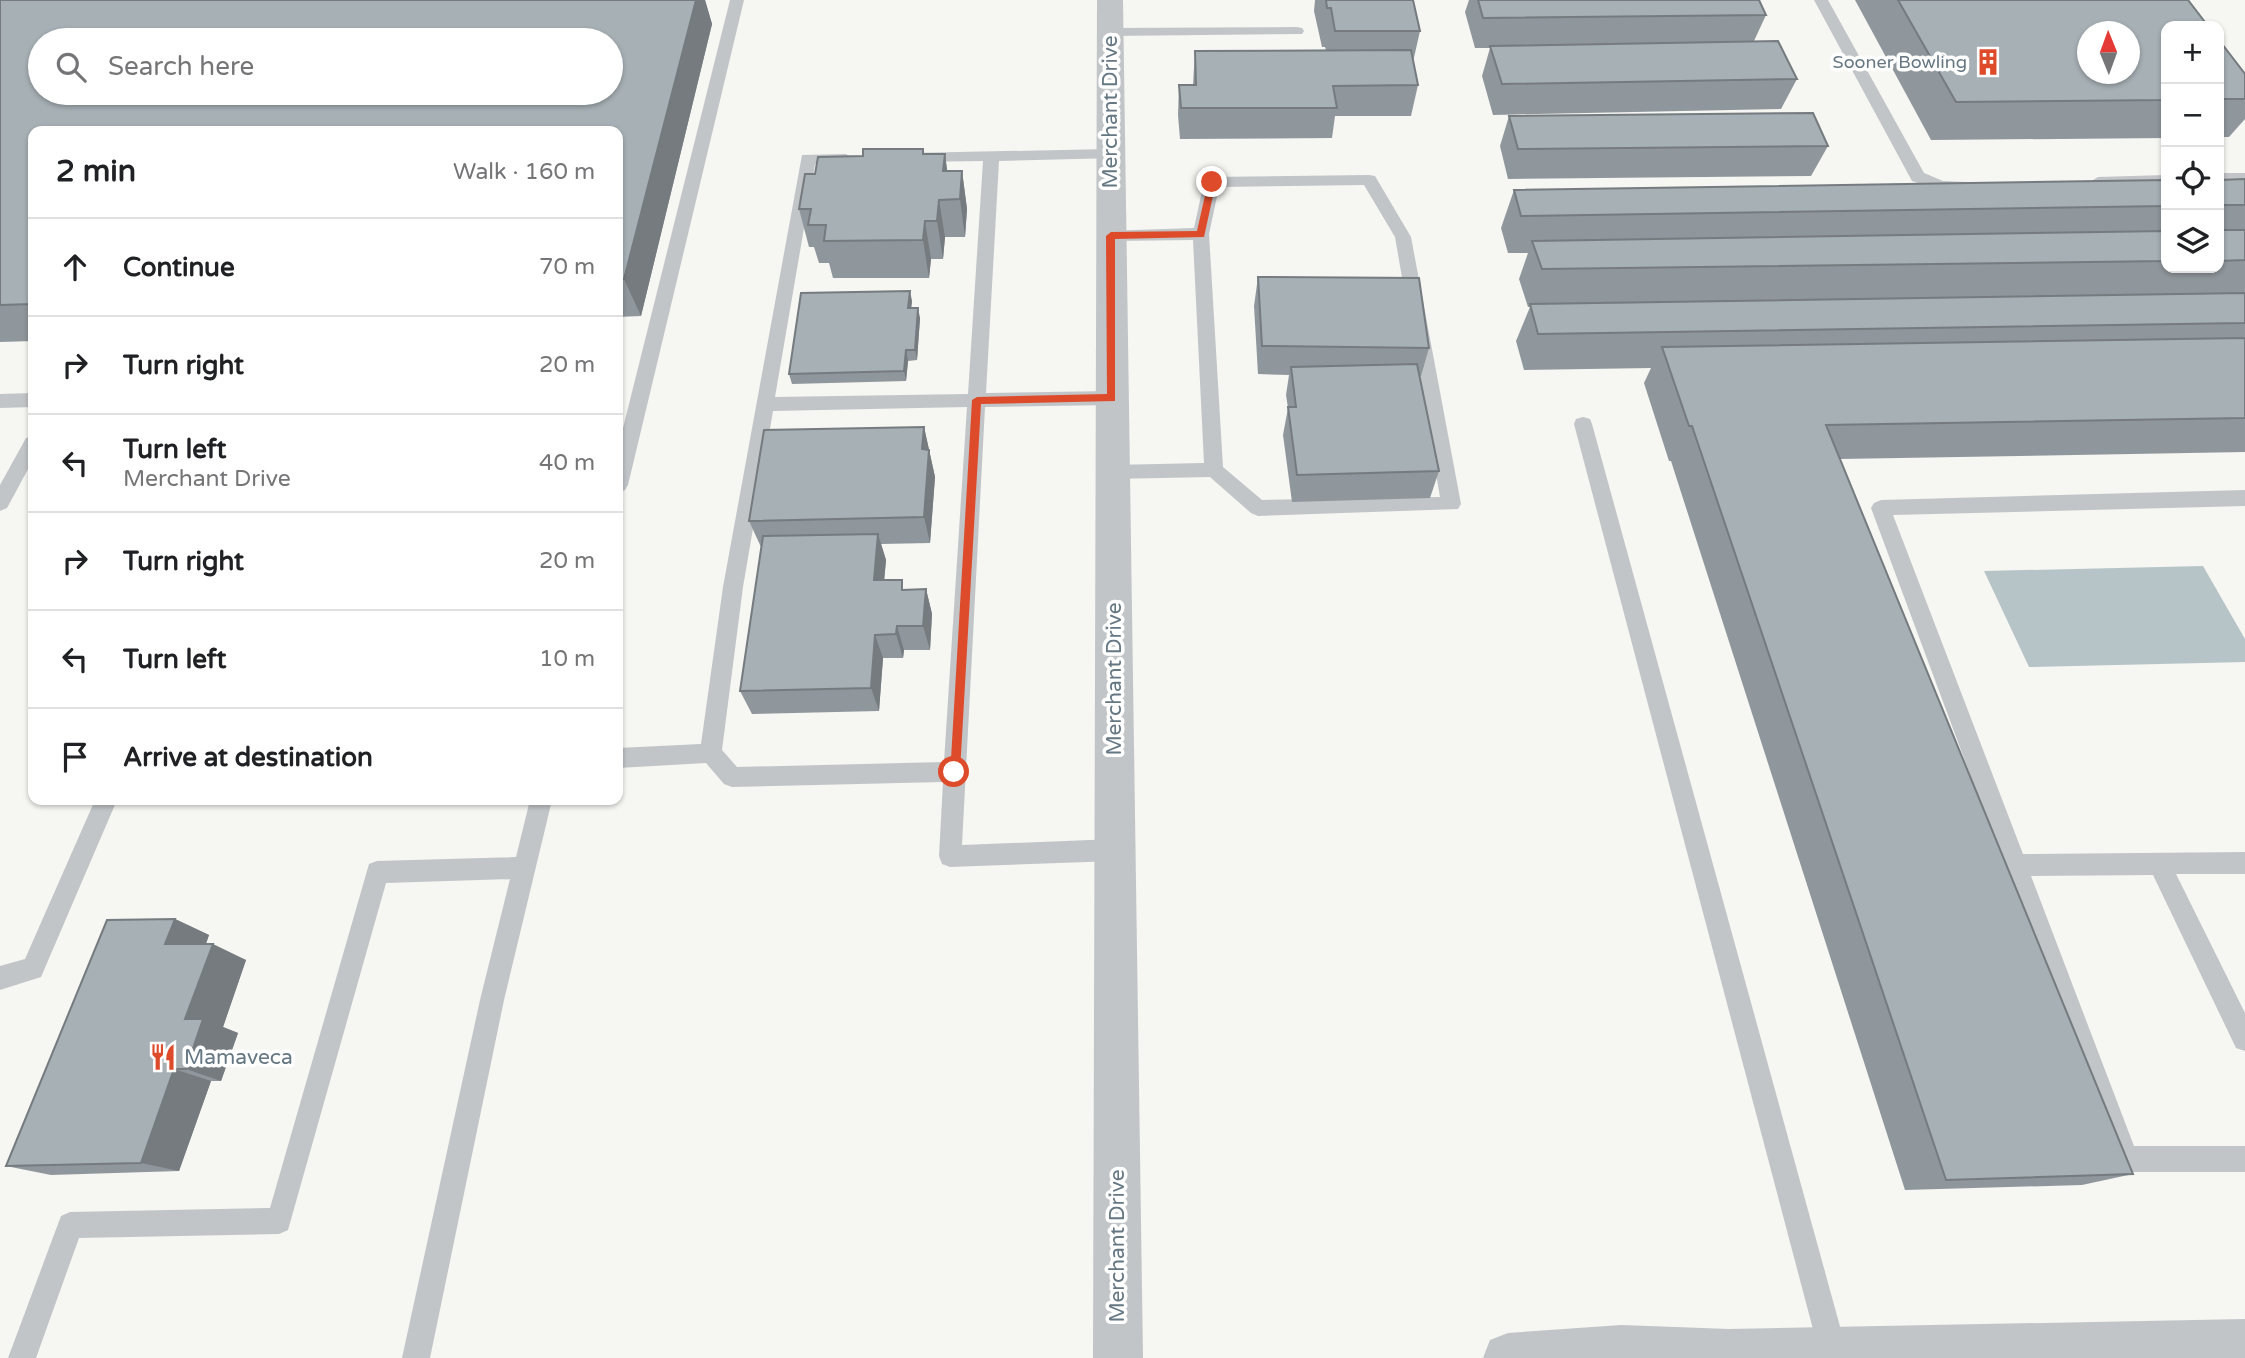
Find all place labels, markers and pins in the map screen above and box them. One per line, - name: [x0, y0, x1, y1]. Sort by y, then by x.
- building icon: Sooner Bowling: [1973, 47, 2003, 77]
- place label: Sooner Bowling: [1833, 51, 1967, 73]
- restaurant icon: Mamaveca: [148, 1042, 178, 1072]
- place label: Mamaveca: [184, 1045, 293, 1070]

